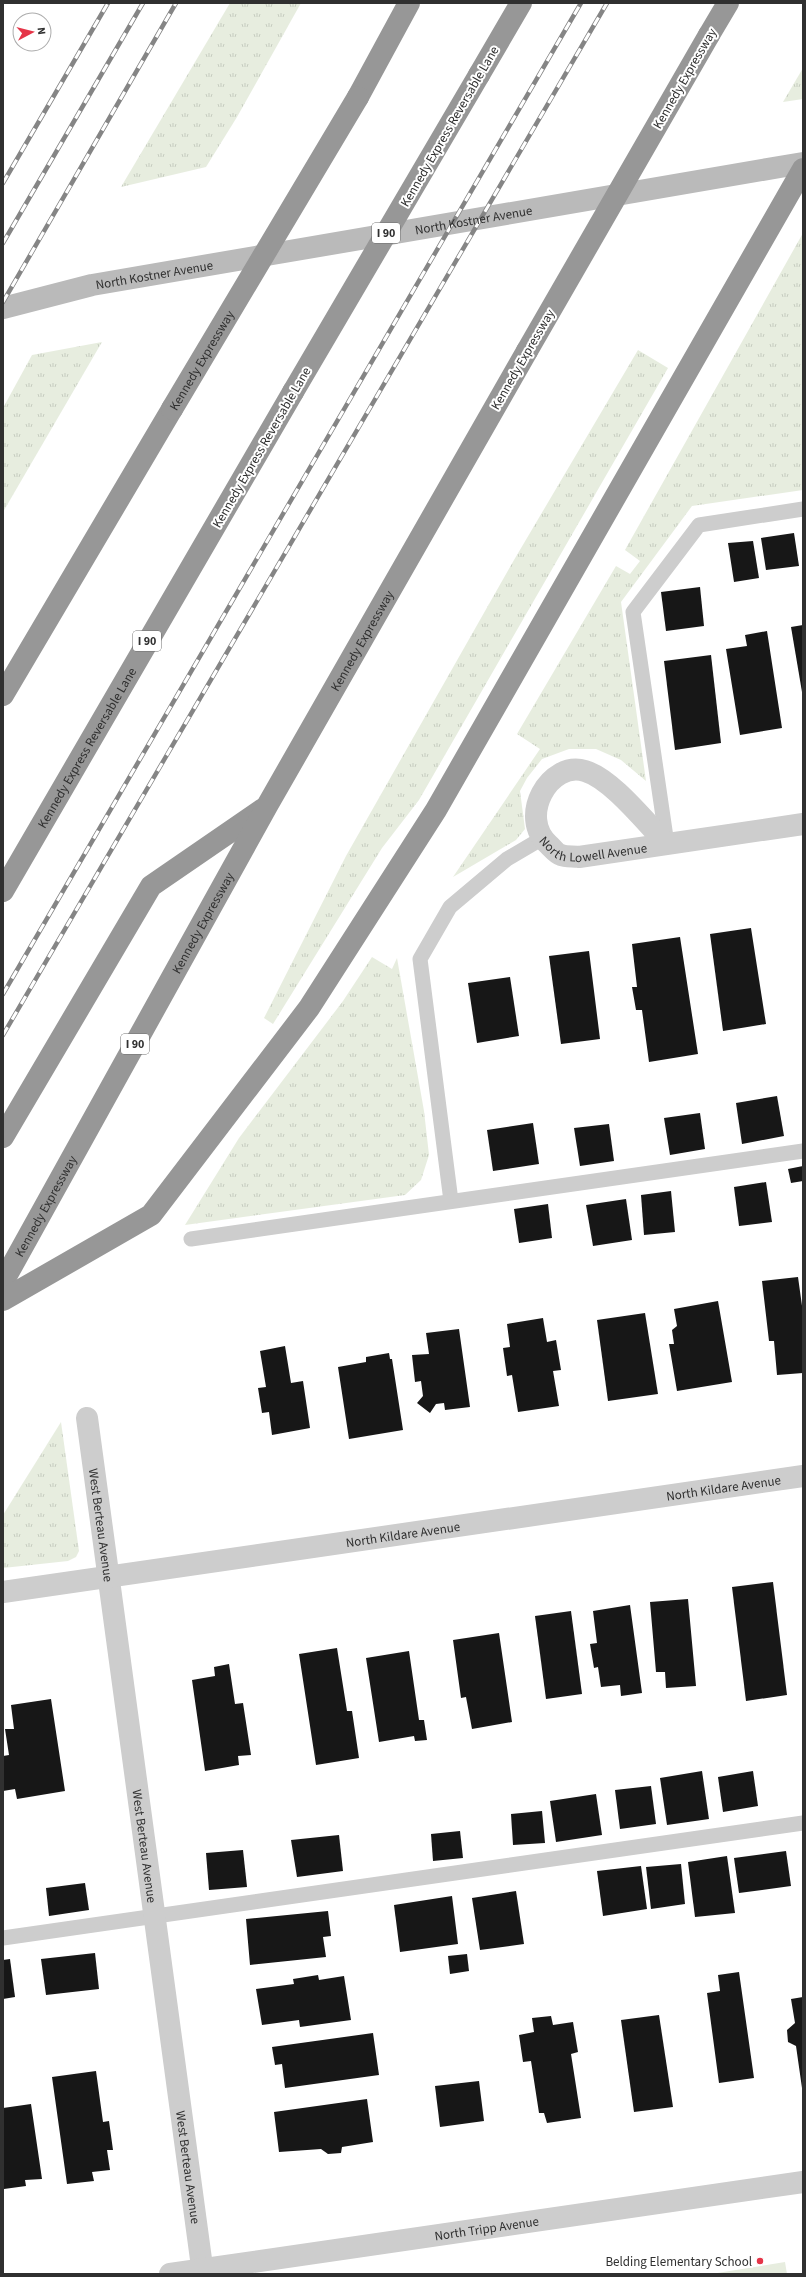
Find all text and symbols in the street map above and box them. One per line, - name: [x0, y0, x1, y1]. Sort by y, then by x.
- north arrow: [12, 12, 52, 52]
- street label: Kennedy Expressway: [649, 25, 721, 132]
- text: N: [34, 26, 49, 35]
- street label: Kennedy Express Reversable Lane: [396, 43, 503, 210]
- street label: North Kostner Avenue: [414, 202, 534, 239]
- road number: I 90: [372, 223, 400, 243]
- street label: North Kostner Avenue: [94, 256, 214, 294]
- street label: Kennedy Expressway: [487, 306, 559, 413]
- street label: Kennedy Expressway: [165, 307, 239, 414]
- street label: Kennedy Express Reversable Lane: [208, 364, 315, 531]
- street label: Kennedy Expressway: [326, 587, 398, 695]
- road number: I 90: [133, 631, 161, 651]
- street label: Kennedy Express Reversable Lane: [33, 664, 141, 832]
- street label: North Lowell Avenue: [535, 832, 648, 867]
- street label: Kennedy Expressway: [168, 869, 239, 977]
- road number: I 90: [121, 1034, 149, 1054]
- street label: Kennedy Expressway: [11, 1152, 81, 1260]
- street label: West Berteau Avenue: [84, 1467, 117, 1583]
- street label: North Kildare Avenue: [665, 1471, 782, 1506]
- street label: North Kildare Avenue: [345, 1518, 461, 1552]
- street label: West Berteau Avenue: [127, 1788, 161, 1904]
- street label: West Berteau Avenue: [171, 2109, 204, 2225]
- street label: North Tripp Avenue: [433, 2212, 540, 2245]
- place label: Belding Elementary School: [605, 2253, 752, 2271]
- marker: Belding Elementary School: [755, 2256, 765, 2266]

